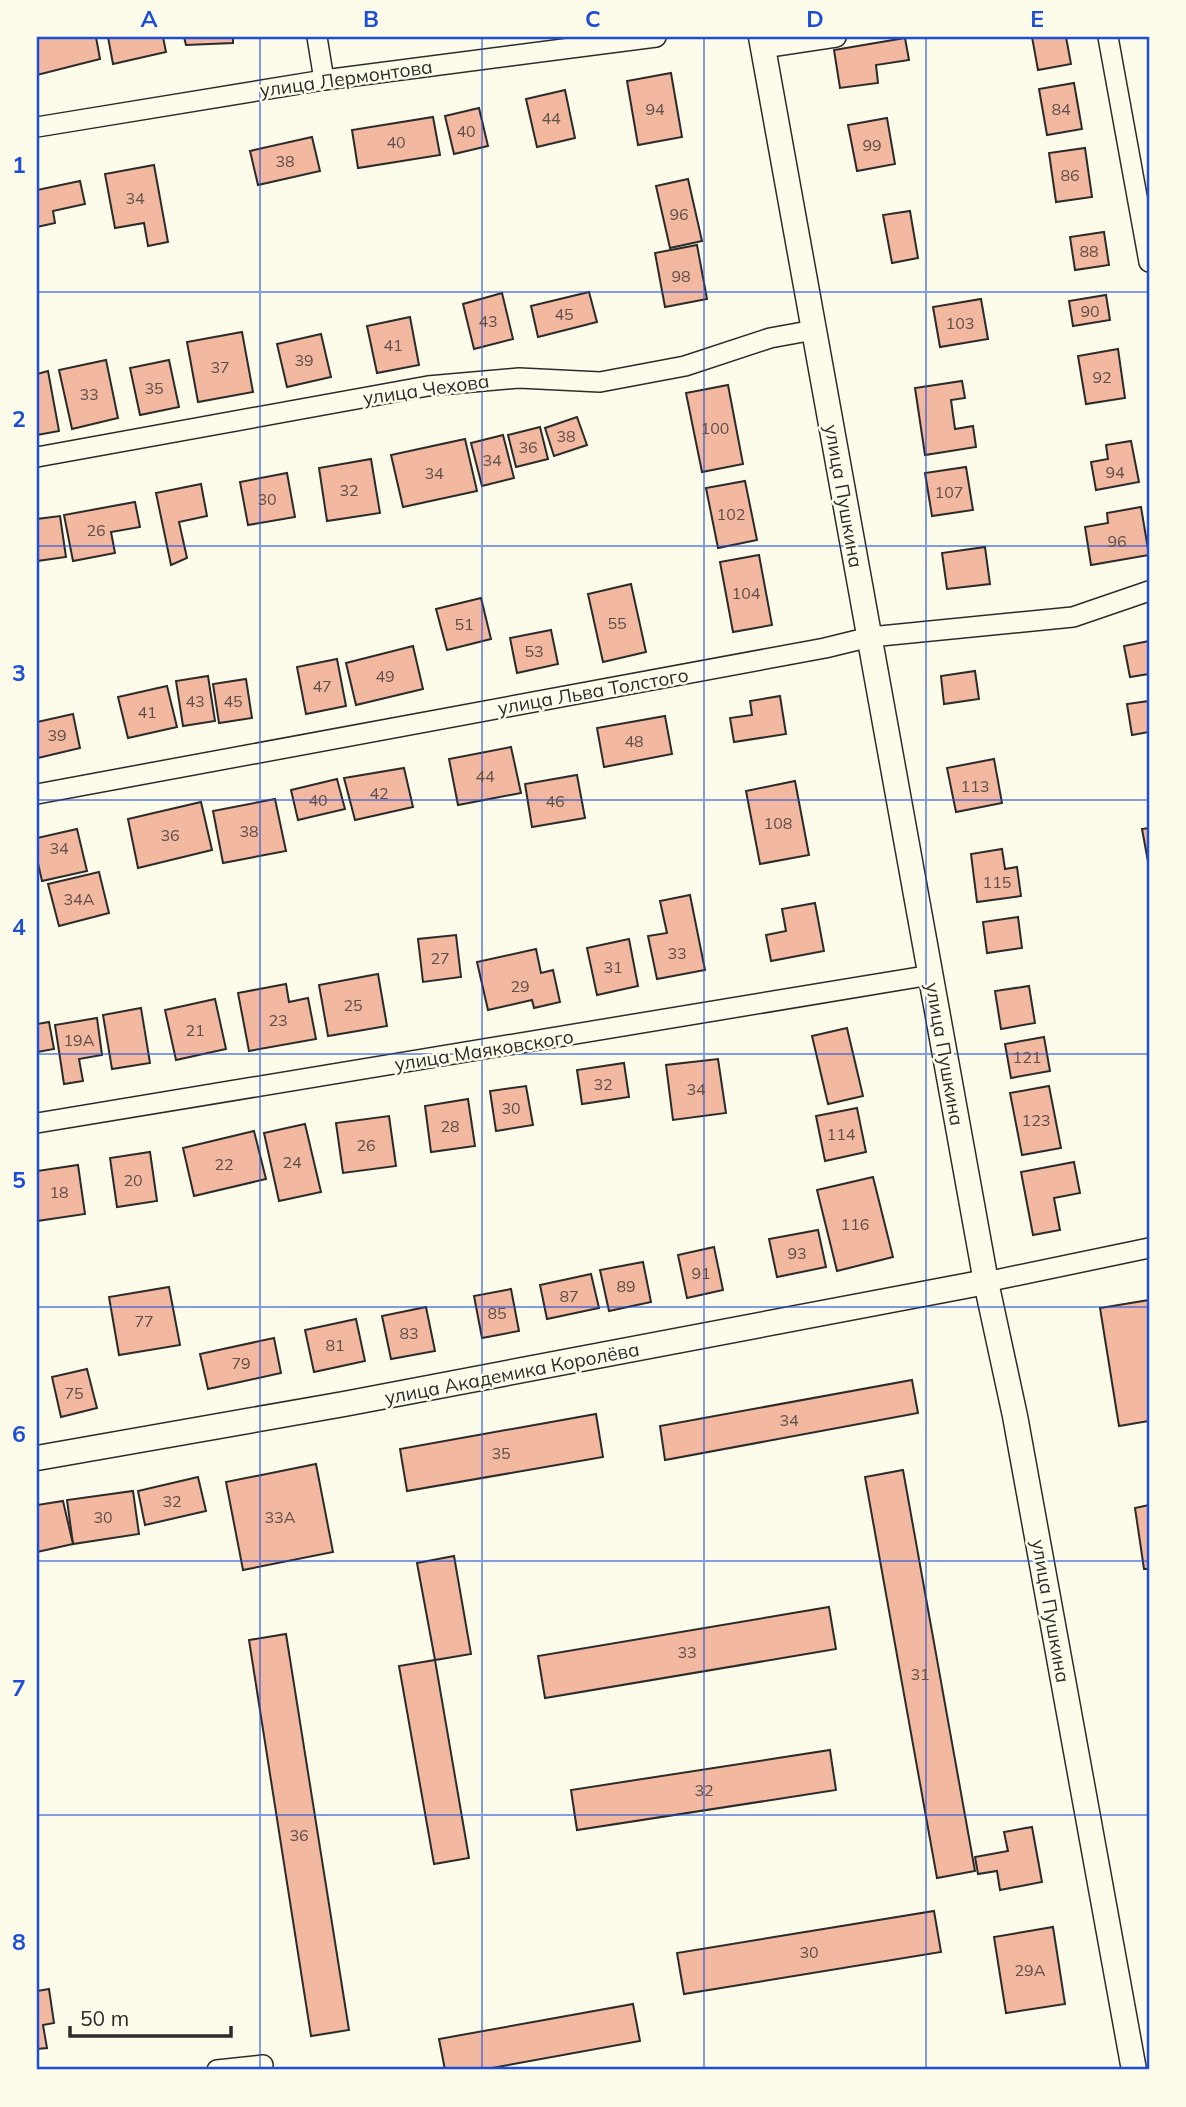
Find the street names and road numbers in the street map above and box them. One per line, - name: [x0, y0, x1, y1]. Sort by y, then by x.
- street label: улица Лермонтова: [258, 54, 434, 102]
- street label: улица Чехова: [361, 368, 491, 410]
- street label: улица Пушкина: [820, 422, 868, 570]
- street label: улица Льва Толстого: [496, 662, 690, 720]
- street label: улица Пушкина: [921, 980, 969, 1128]
- street label: улица Маяковского: [393, 1024, 575, 1076]
- street label: улица Академика Королёва: [383, 1337, 641, 1409]
- street label: улица Пушкина: [1027, 1537, 1075, 1685]

